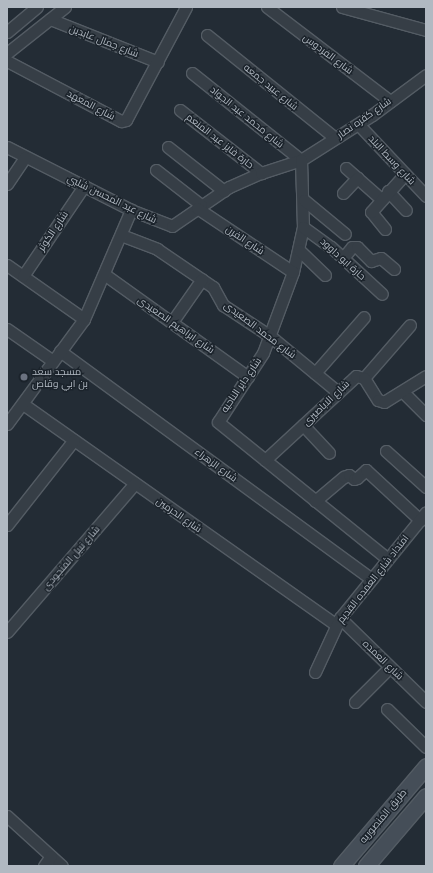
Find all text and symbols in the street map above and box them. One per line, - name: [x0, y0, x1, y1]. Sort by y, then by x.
- street label: شارع جمال عابدين: [68, 22, 140, 60]
- street label: شارع الفردوس: [301, 31, 355, 77]
- street label: شارع عبيد جمعه: [241, 61, 301, 113]
- street label: شارع محمد عبد الجواد: [208, 84, 286, 150]
- street label: شارع المعهد: [65, 87, 117, 123]
- street label: شارع كفره نصار: [335, 95, 393, 141]
- street label: حارة فايز عبد المنعم: [184, 111, 256, 171]
- street label: شارع وسط البلد: [366, 133, 418, 187]
- street label: شارع عبد المحسن شلبي: [65, 172, 159, 226]
- street label: شارع الكوثر: [35, 209, 71, 253]
- street label: شارع الفرن: [224, 223, 266, 257]
- street label: حارة ابو داوود: [318, 235, 368, 283]
- street label: شارع ابراهيم الصعيدى: [135, 294, 217, 356]
- street label: شارع محمد الصعيدى: [222, 299, 298, 361]
- street label: شارع داير الناحيه: [218, 355, 264, 415]
- place label: مسجد سعد بن ابي وقاص: [32, 365, 88, 388]
- marker: مسجد سعد بن ابي وقاص: [19, 372, 29, 382]
- street label: شارع الاباصيرى: [300, 378, 352, 428]
- street label: شارع الزهراء: [192, 446, 240, 484]
- street label: شارع الحرمين: [154, 495, 204, 535]
- street label: شارع نبيل المنجودى: [40, 523, 102, 593]
- street label: امتداد شارع العمده القديم: [335, 532, 411, 626]
- street label: شارع العمده: [360, 638, 406, 682]
- street label: طريق المنصوريه: [357, 787, 409, 845]

